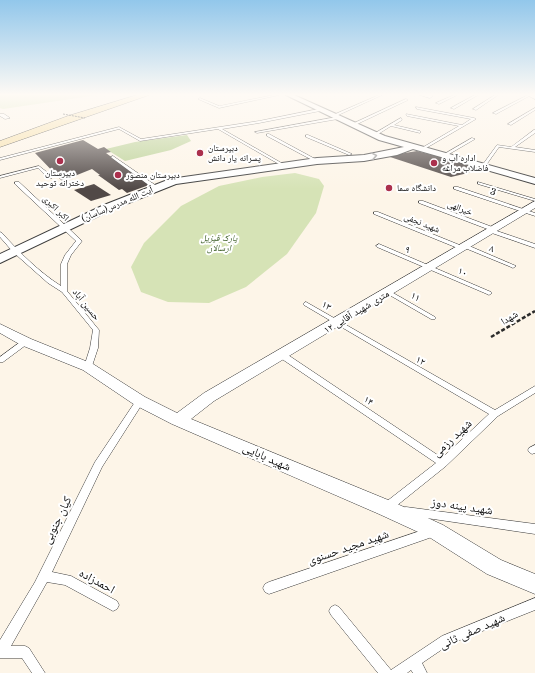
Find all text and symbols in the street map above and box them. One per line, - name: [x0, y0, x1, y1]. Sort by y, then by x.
- place label: دبیرستان پسرانه یار دانش: [208, 142, 261, 164]
- marker: دبیرستان پسرانه یار دانش: [195, 148, 205, 158]
- one-way arrow: [371, 152, 378, 161]
- place label: اداره آب و فاضلاب مراغه: [442, 152, 489, 173]
- marker: دبیرستان دخترانه توحید: [55, 156, 65, 166]
- marker: اداره آب و فاضلاب مراغه: [429, 158, 439, 168]
- place label: دبیرستان دخترانه توحید: [36, 167, 84, 188]
- place label: دبیرستان منصور: [125, 169, 180, 180]
- marker: دبیرستان منصور: [113, 170, 123, 180]
- place label: دانشگاه سما: [397, 182, 436, 193]
- street label: آیت الله مدرس(ساسان): [79, 183, 155, 224]
- marker: دانشگاه سما: [384, 183, 394, 193]
- street label: 3: [489, 185, 497, 198]
- street label: اکبر اکبری: [41, 192, 72, 223]
- street label: خیرالهی: [446, 198, 475, 218]
- street label: شهید نجفی: [403, 210, 442, 235]
- park label: پارک قیزیل ارسالان: [201, 232, 238, 254]
- street label: ۸: [487, 242, 497, 256]
- street label: ۹: [403, 243, 413, 257]
- street label: ۱۰: [456, 264, 469, 279]
- street label: حسین آباد: [70, 286, 104, 323]
- street label: ۱۲ متری شهید آقایی: [321, 287, 392, 336]
- street label: ۱۱: [409, 289, 423, 304]
- street label: ۱۳: [320, 298, 334, 314]
- street label: شهدا: [498, 307, 520, 328]
- street label: ۱۲: [414, 353, 428, 369]
- street label: ۱۴: [361, 393, 376, 409]
- street label: شهید رزمی: [429, 415, 475, 460]
- street label: شهید بابایی: [241, 439, 294, 474]
- street label: کیان جنوبی: [39, 494, 75, 546]
- street label: شهید پینه دوز: [429, 494, 494, 517]
- street label: شهید مجید حسنوی: [305, 526, 391, 568]
- street label: احمدزاده: [77, 565, 118, 597]
- street label: شهید صفی ثانی: [437, 609, 507, 652]

